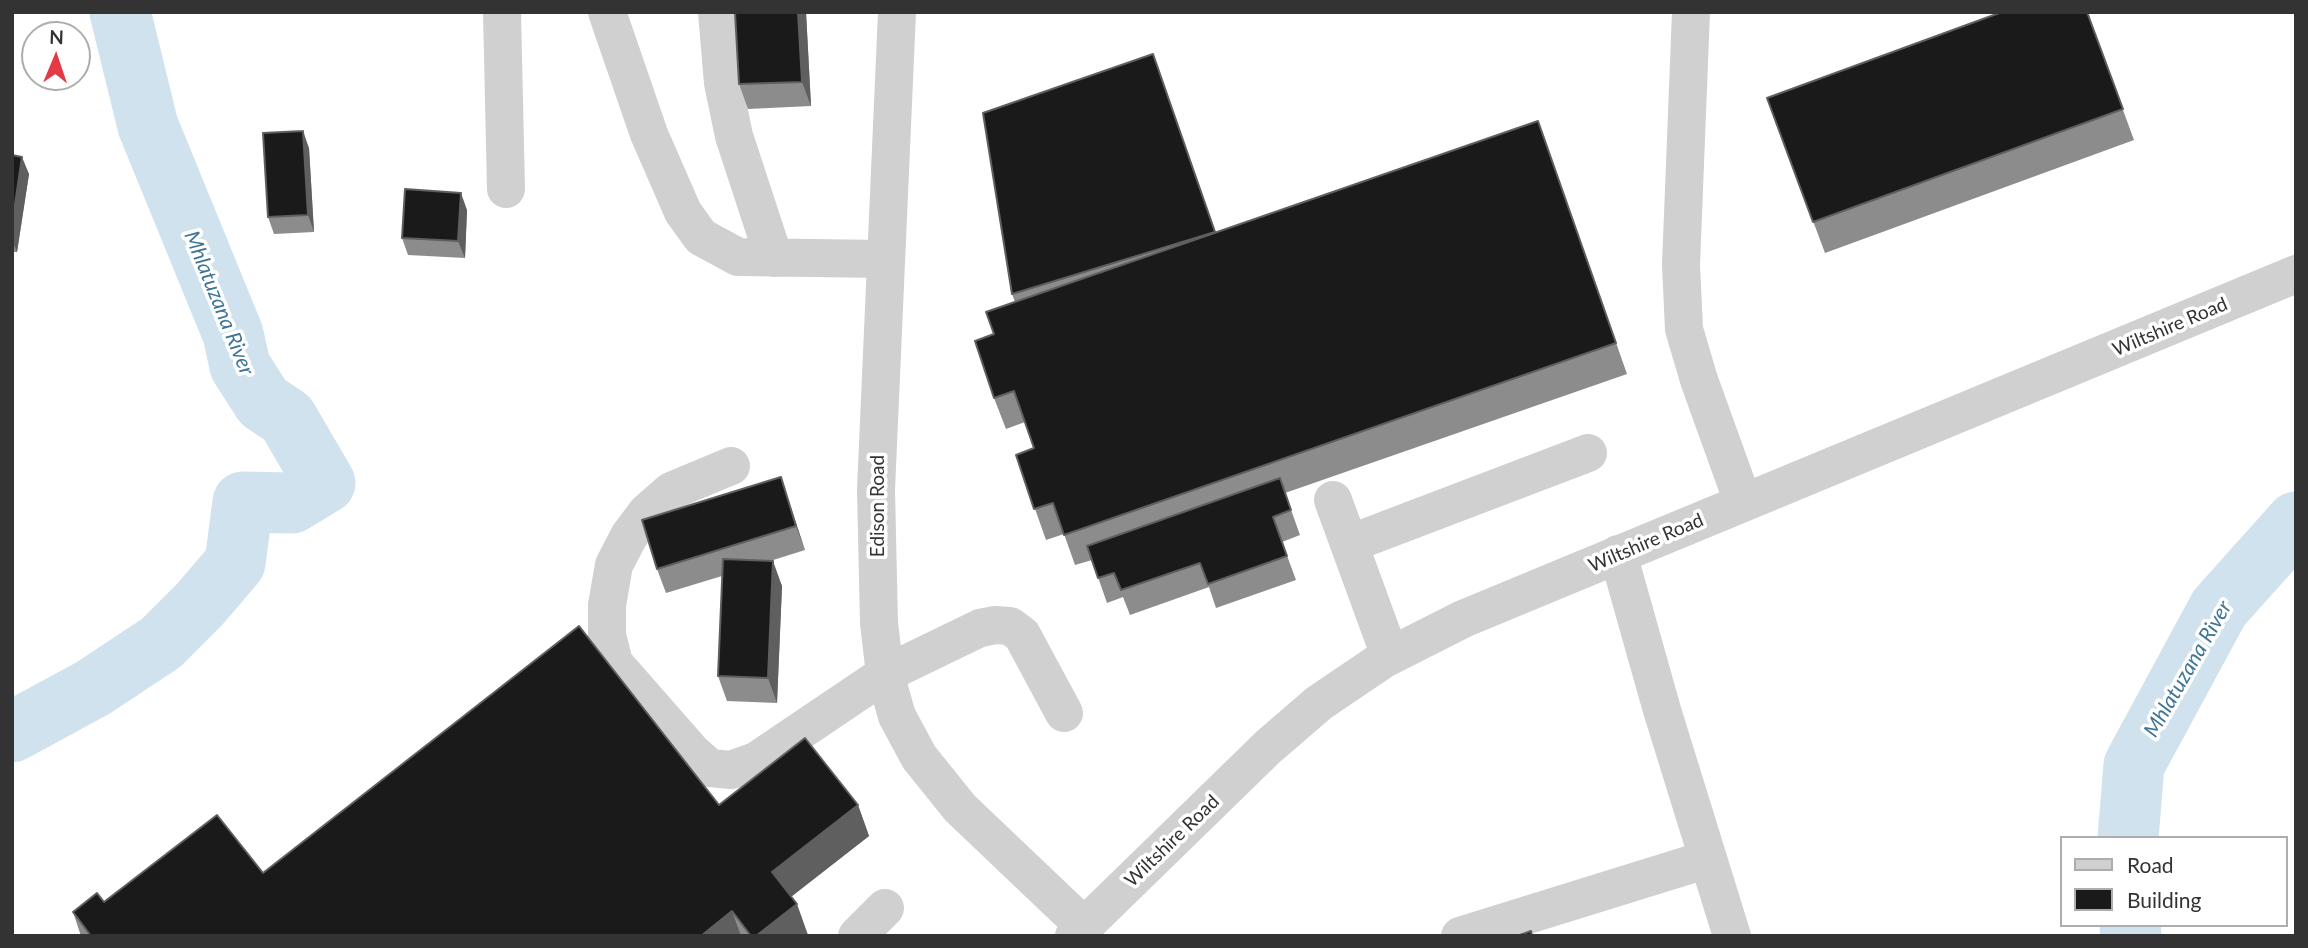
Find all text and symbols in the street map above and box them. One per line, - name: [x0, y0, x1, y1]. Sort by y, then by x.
- north arrow: [21, 21, 91, 91]
- text: N: [49, 25, 64, 48]
- water label: Mhlatuzana River: [179, 227, 259, 379]
- street label: Wiltshire Road: [2109, 293, 2231, 361]
- street label: Edison Road: [867, 455, 889, 557]
- street label: Wiltshire Road: [1585, 509, 1707, 577]
- water label: Mhlatuzana River: [2139, 596, 2237, 742]
- street label: Wiltshire Road: [1120, 790, 1224, 892]
- legend: [2060, 836, 2287, 927]
- text: Road: [2127, 852, 2174, 877]
- text: Building: [2127, 887, 2202, 912]

